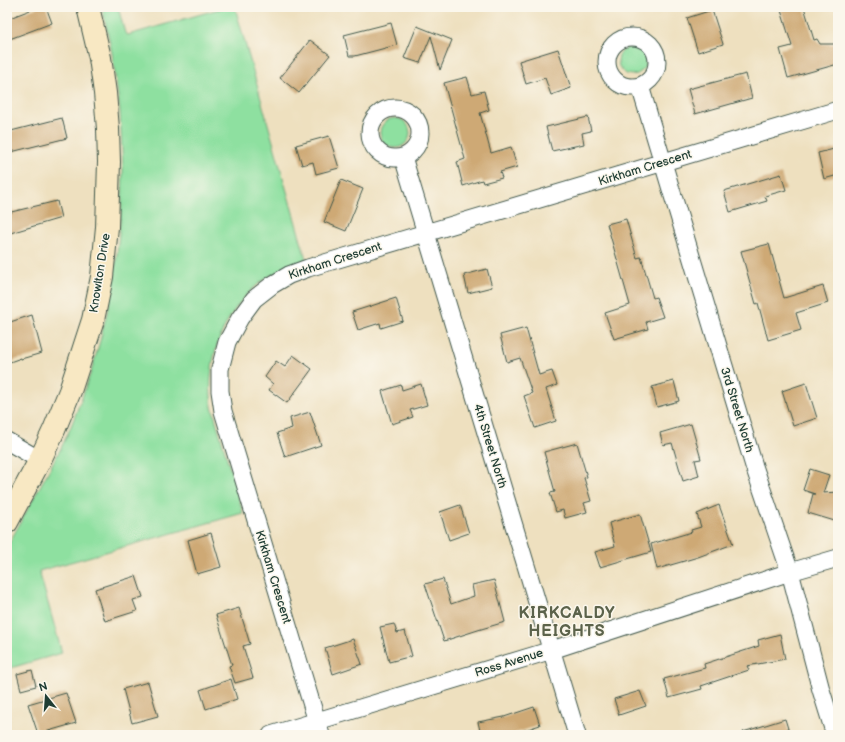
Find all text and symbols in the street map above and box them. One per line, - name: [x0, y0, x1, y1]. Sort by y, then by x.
- street label: Kirkham Crescent: [596, 147, 694, 189]
- street label: Knowlton Drive: [86, 232, 114, 314]
- street label: Kirkham Crescent: [287, 239, 384, 283]
- street label: 3rd Street North: [717, 366, 757, 455]
- street label: 4th Street North: [470, 402, 510, 490]
- street label: Kirkham Crescent: [252, 528, 294, 626]
- district label: KIRKCALDY HEIGHTS: [518, 604, 616, 641]
- street label: Ross Avenue: [473, 645, 545, 681]
- north arrow: [26, 676, 66, 716]
- text: N: [37, 679, 49, 694]

